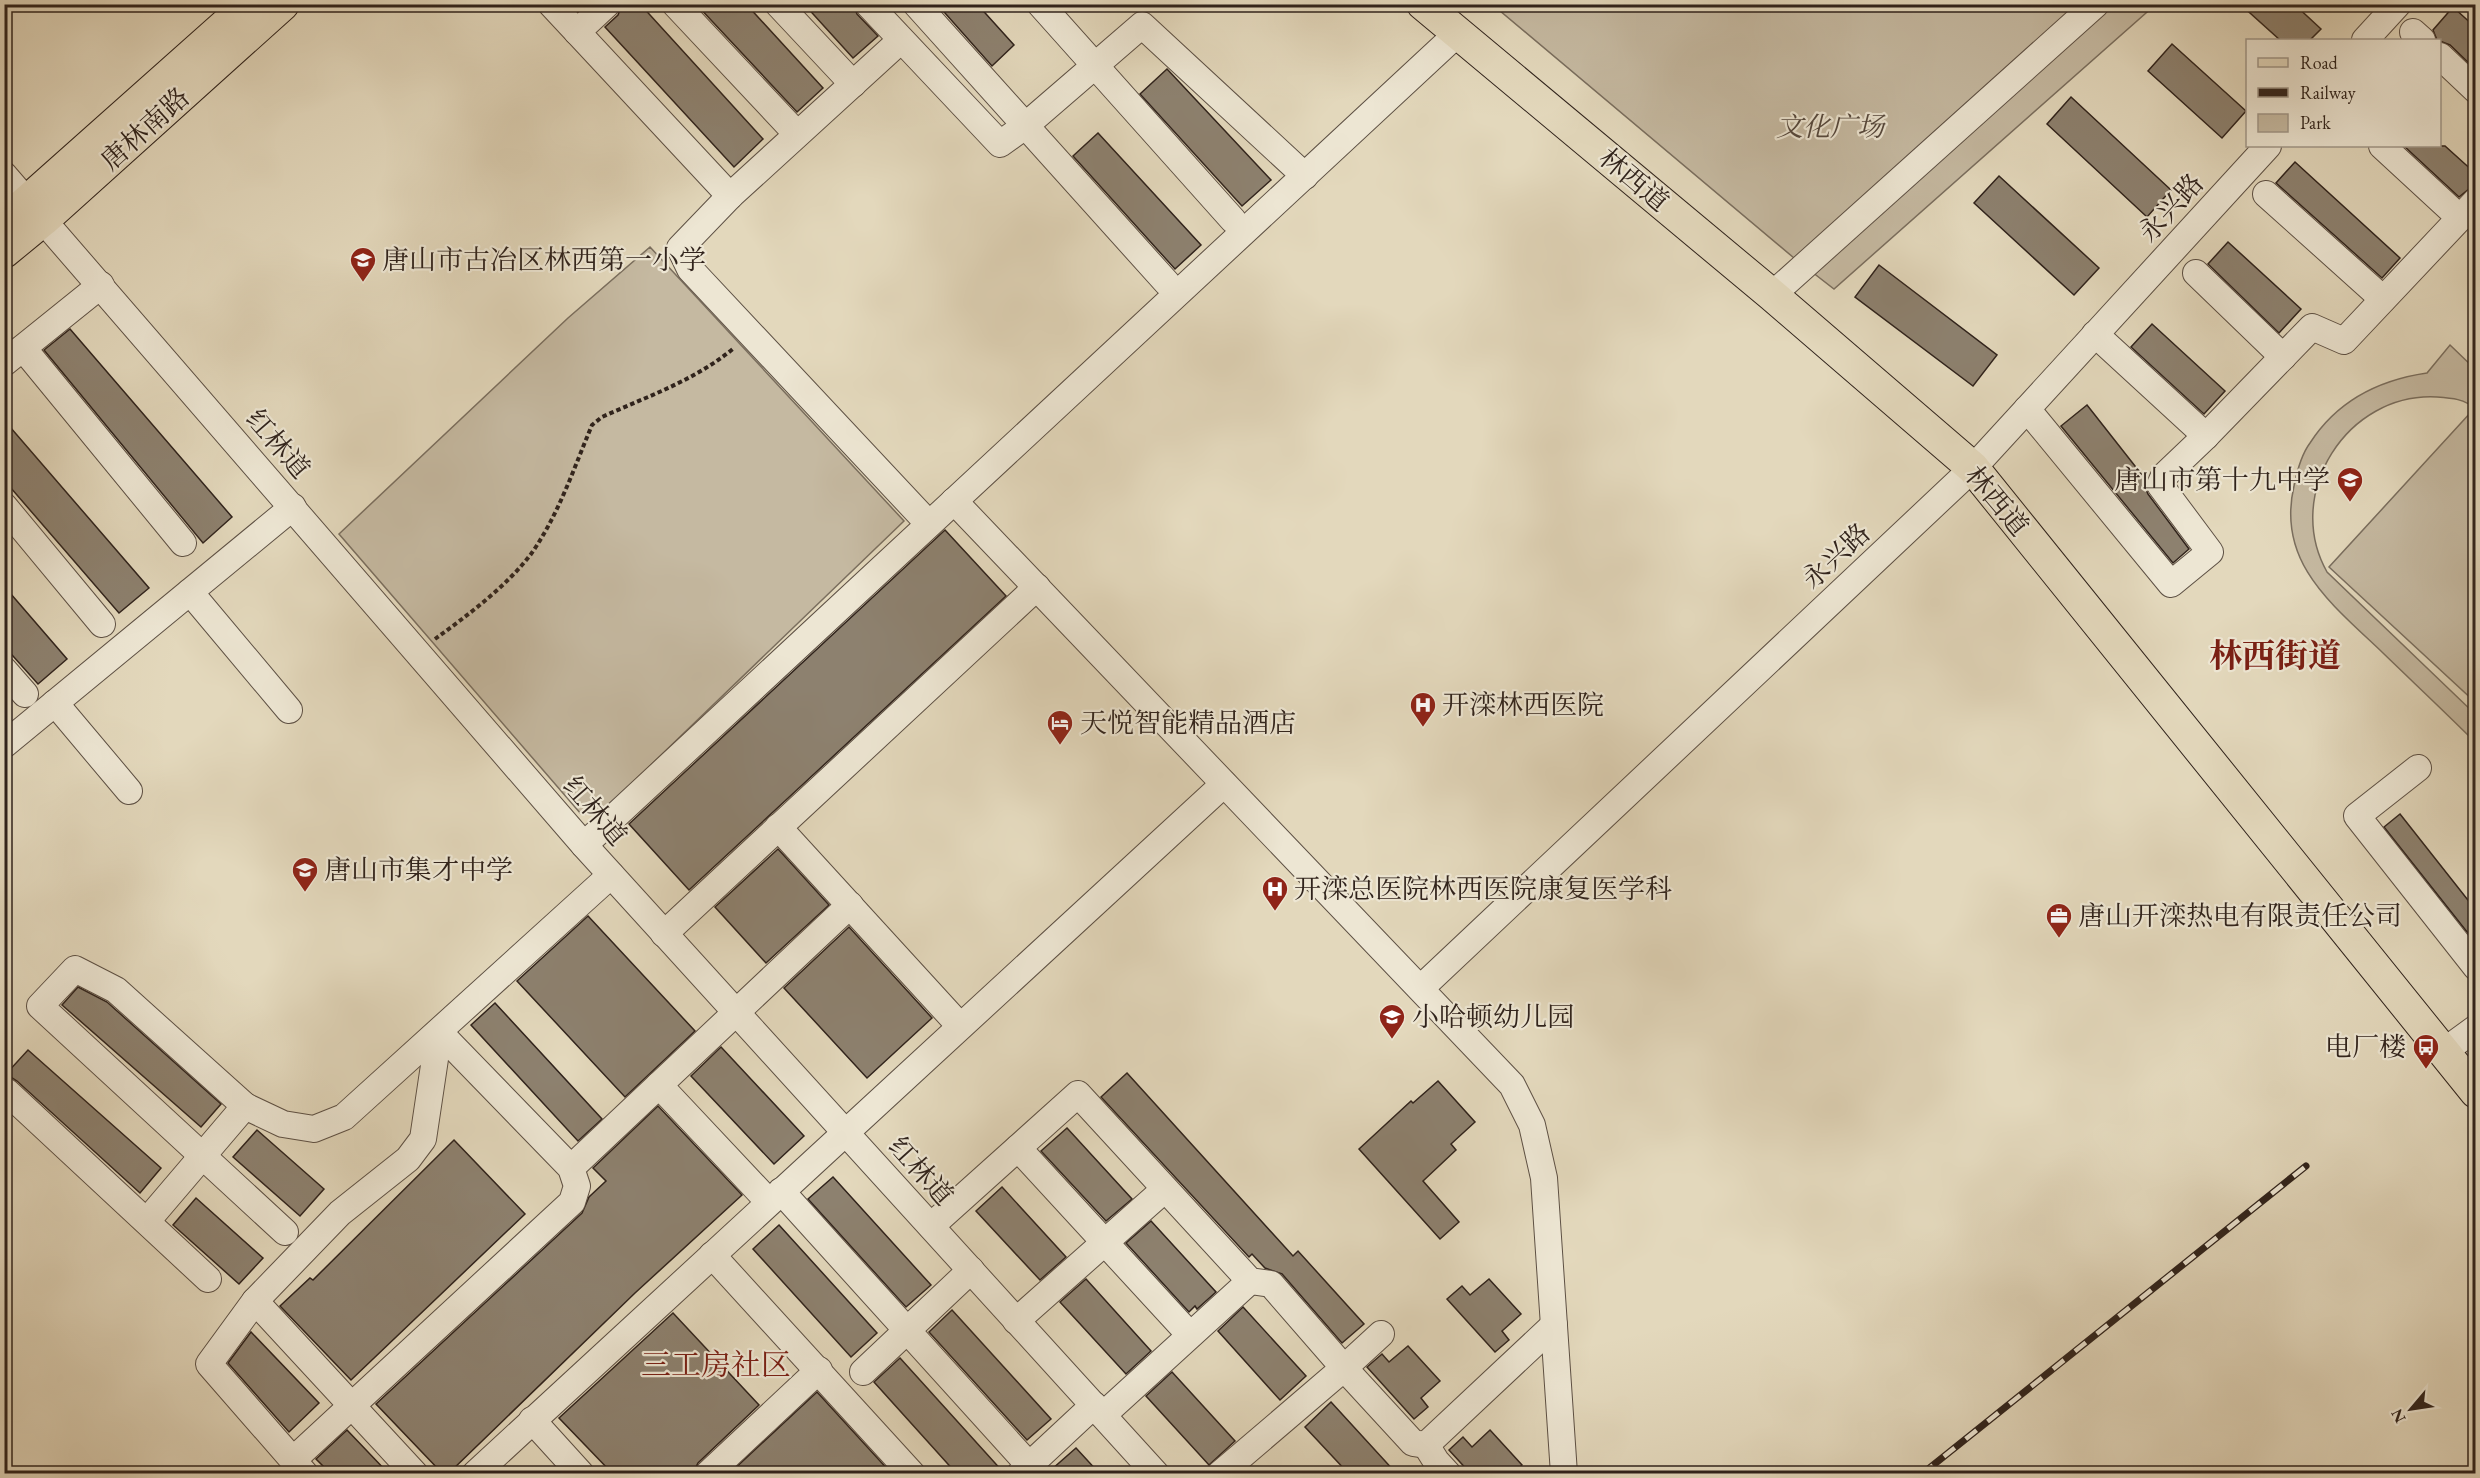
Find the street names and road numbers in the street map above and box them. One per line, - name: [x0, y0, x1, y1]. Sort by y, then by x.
- street label: 唐林南路: [93, 79, 197, 178]
- street label: 林西道: [1592, 140, 1677, 219]
- street label: 永兴路: [2131, 166, 2211, 249]
- street label: 红林道: [239, 402, 318, 486]
- street label: 林西道: [1958, 458, 2037, 543]
- street label: 永兴路: [1794, 515, 1877, 596]
- street label: 红林道: [556, 769, 635, 853]
- street label: 红林道: [881, 1129, 961, 1212]

